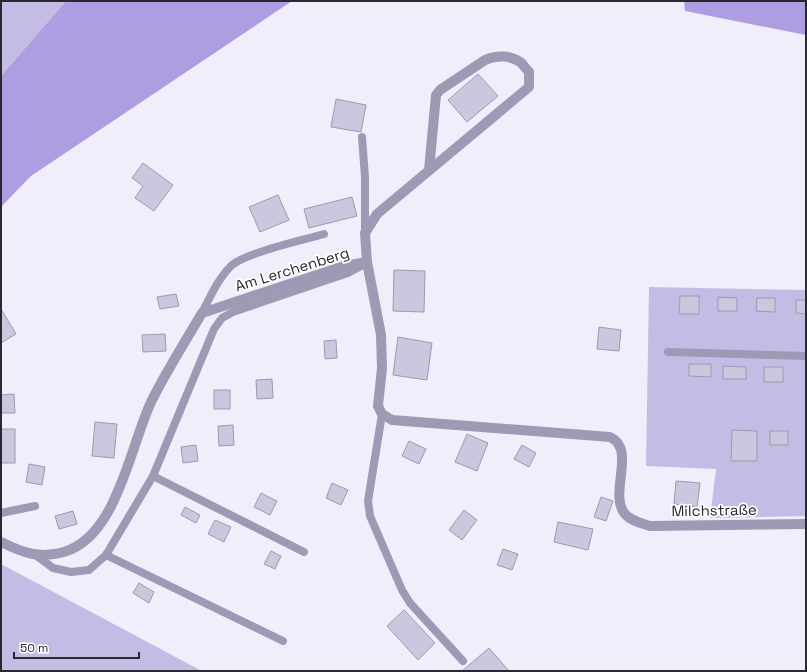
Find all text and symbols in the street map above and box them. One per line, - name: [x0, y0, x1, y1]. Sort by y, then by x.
- street label: Am Lerchenberg: [233, 243, 351, 295]
- street label: Milchstraße: [671, 500, 757, 520]
- scale bar: [14, 634, 139, 660]
- text: 50 m: [20, 640, 48, 656]

